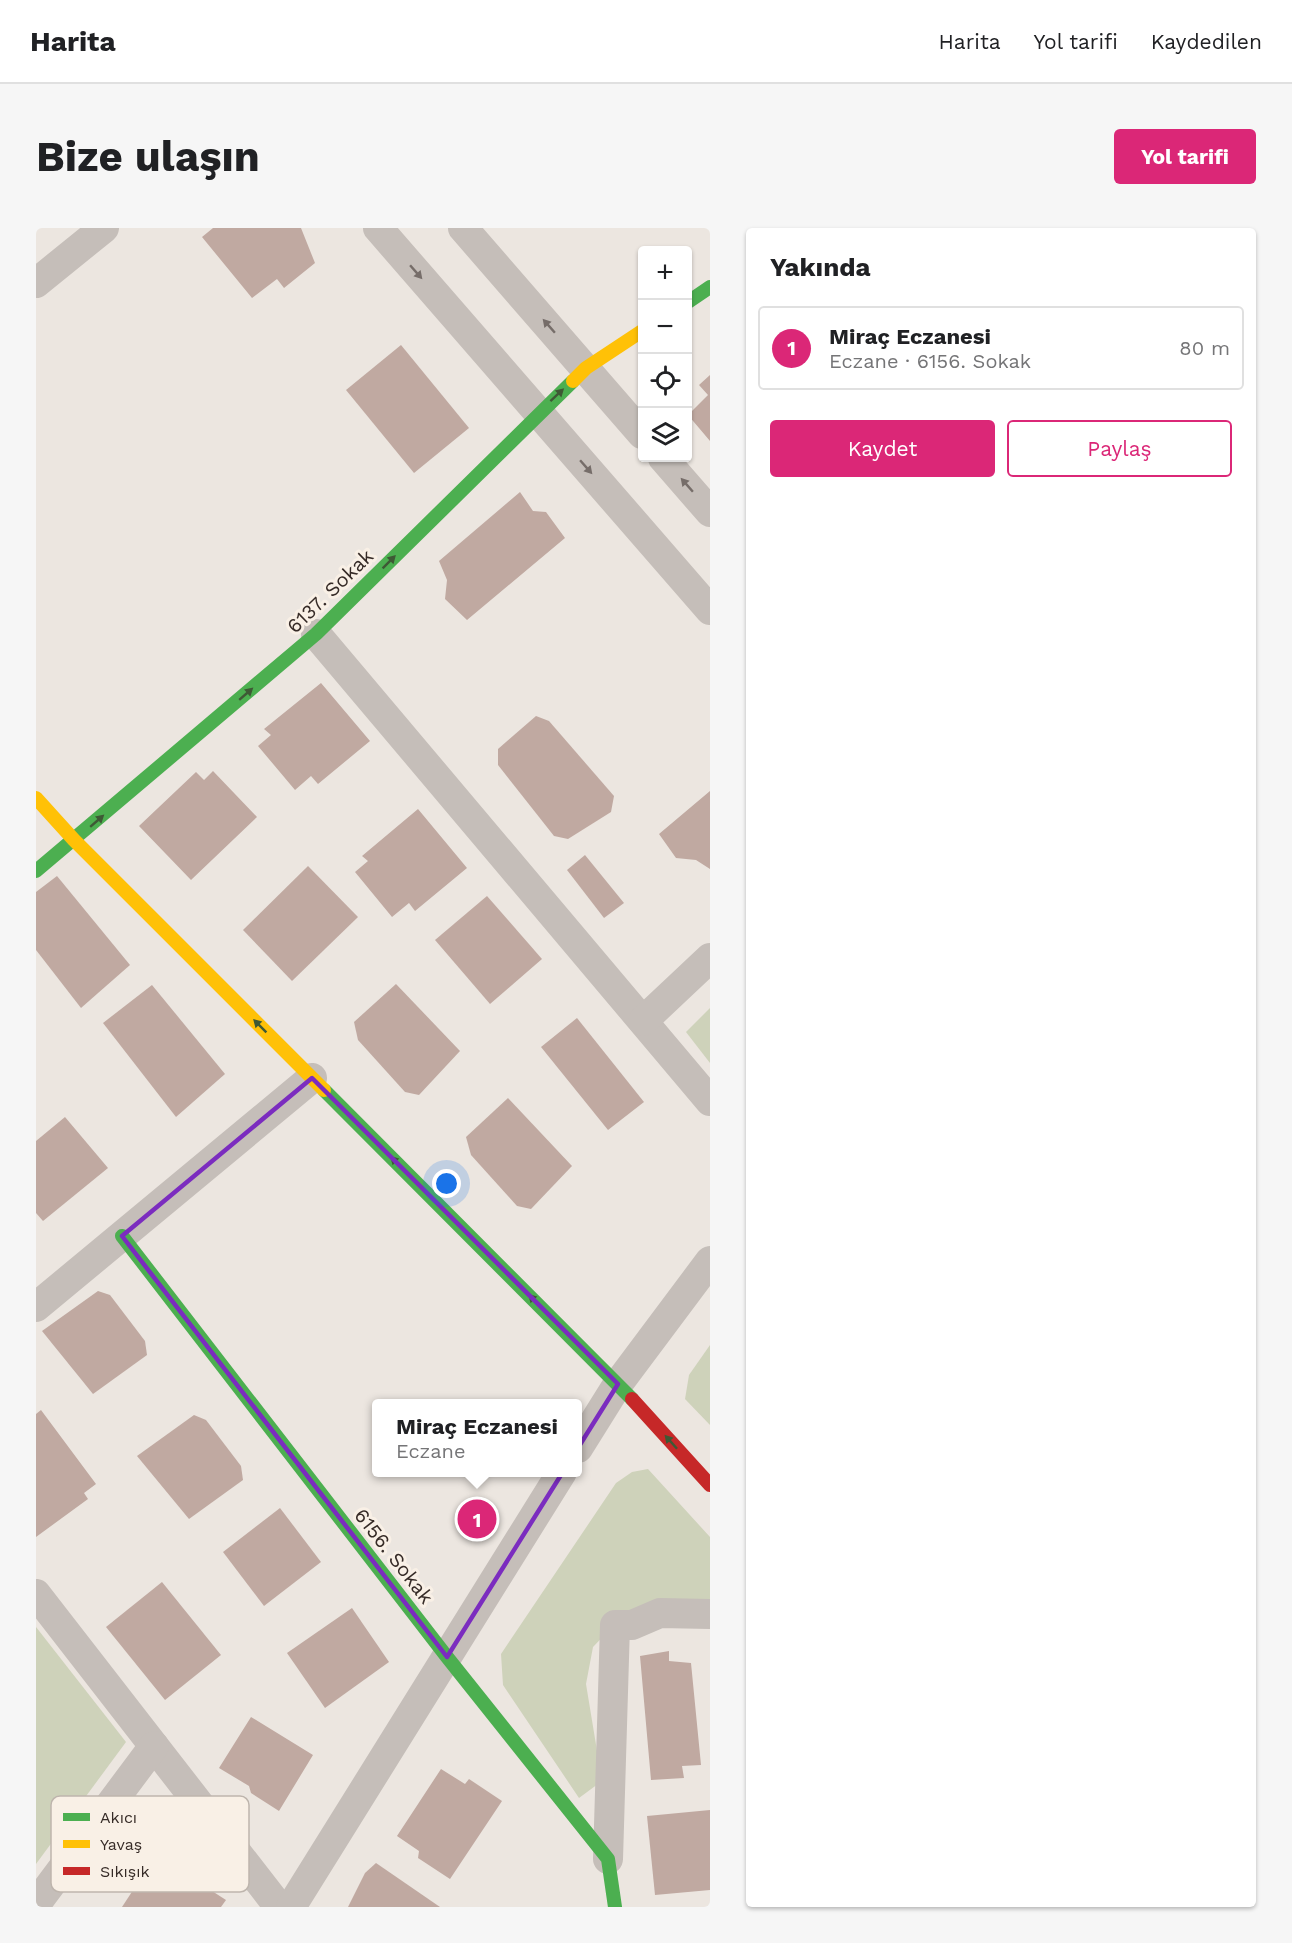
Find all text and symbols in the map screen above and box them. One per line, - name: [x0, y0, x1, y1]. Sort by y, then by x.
- text: Harita: [30, 25, 116, 58]
- text: Harita: [939, 29, 1001, 54]
- text: Yol tarifi: [1034, 29, 1118, 54]
- text: Kaydedilen: [1151, 29, 1262, 54]
- button: Yol tarifi: [1114, 129, 1256, 184]
- text: Bize ulaşın: [36, 132, 260, 181]
- map controls: [638, 246, 692, 462]
- button: +: [638, 246, 692, 300]
- text: Yakında: [770, 252, 871, 282]
- one-way arrow: [409, 264, 422, 279]
- button: −: [638, 300, 692, 354]
- one-way arrow: [543, 319, 556, 334]
- text: Miraç Eczanesi: [829, 324, 991, 349]
- text: 1: [787, 336, 796, 360]
- text: 80 m: [1179, 336, 1230, 360]
- text: Eczane · 6156. Sokak: [829, 349, 1031, 373]
- button: locate: [638, 354, 692, 408]
- one-way arrow: [550, 389, 564, 403]
- button: layers: [638, 408, 692, 462]
- button: Kaydet: [770, 420, 995, 477]
- button: Paylaş: [1007, 420, 1232, 477]
- one-way arrow: [579, 459, 592, 474]
- one-way arrow: [680, 477, 693, 493]
- street label: 6137. Sokak: [282, 544, 378, 638]
- one-way arrow: [381, 555, 395, 569]
- one-way arrow: [238, 687, 253, 701]
- one-way arrow: [89, 815, 104, 828]
- one-way arrow: [253, 1019, 267, 1033]
- one-way arrow: [391, 1157, 405, 1171]
- your location: [432, 1169, 461, 1198]
- one-way arrow: [529, 1295, 543, 1309]
- popup: [372, 1399, 582, 1477]
- text: Miraç Eczanesi: [396, 1414, 558, 1439]
- one-way arrow: [664, 1435, 678, 1449]
- text: Eczane: [396, 1439, 466, 1463]
- pin: 1: [458, 1496, 496, 1542]
- street label: 6156. Sokak: [349, 1503, 439, 1609]
- legend: [51, 1796, 249, 1892]
- text: Akıcı: [100, 1808, 137, 1827]
- text: Yavaş: [100, 1835, 142, 1854]
- text: Sıkışık: [100, 1862, 150, 1881]

